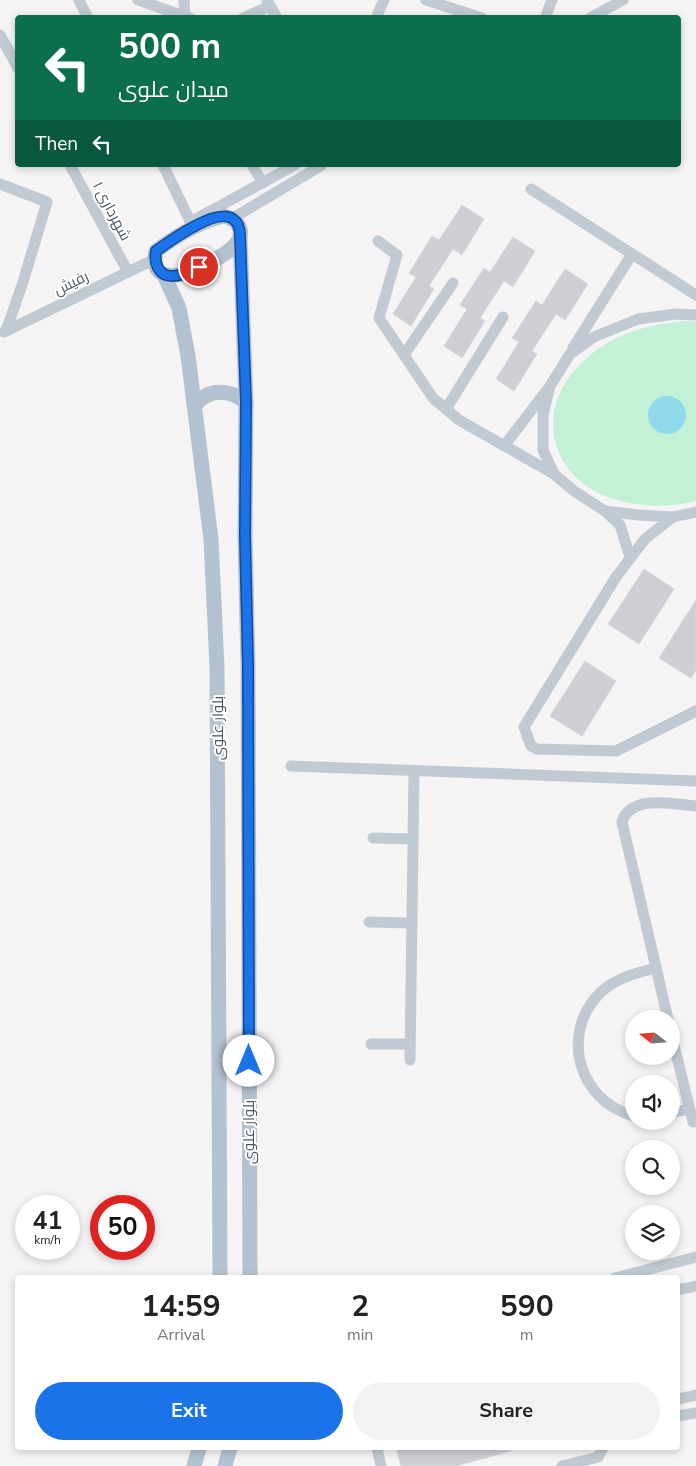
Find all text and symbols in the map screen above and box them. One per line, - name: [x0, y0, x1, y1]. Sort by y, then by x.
- text: 500 m: [118, 23, 221, 70]
- icon: left: [35, 35, 100, 100]
- text: میدان علوی: [118, 75, 229, 105]
- icon: left: [88, 130, 116, 158]
- text: Then: [35, 131, 78, 157]
- street label: شهرداری ۱: [88, 178, 136, 244]
- pin: [178, 246, 220, 288]
- icon: arrive: [185, 253, 213, 281]
- street label: رفیش: [50, 266, 92, 300]
- street label: بلوار علوی: [208, 696, 228, 760]
- north arrow: [625, 1010, 680, 1065]
- map controls: [625, 1010, 680, 1260]
- position arrow: [222, 1034, 274, 1086]
- button: sound: [625, 1075, 680, 1130]
- street label: بلوار علوی: [239, 1100, 259, 1164]
- button: search: [625, 1140, 680, 1195]
- speed limit sign: 50: [90, 1195, 155, 1260]
- text: 41: [32, 1204, 63, 1238]
- button: layers: [625, 1205, 680, 1260]
- text: km/h: [34, 1232, 61, 1248]
- text: 14:59: [141, 1286, 221, 1327]
- text: 2: [351, 1286, 369, 1327]
- text: 590: [500, 1286, 554, 1327]
- text: Arrival: [157, 1324, 205, 1346]
- text: min: [347, 1324, 373, 1346]
- text: m: [520, 1324, 534, 1346]
- button: Exit: [35, 1382, 343, 1440]
- button: Share: [353, 1382, 660, 1440]

